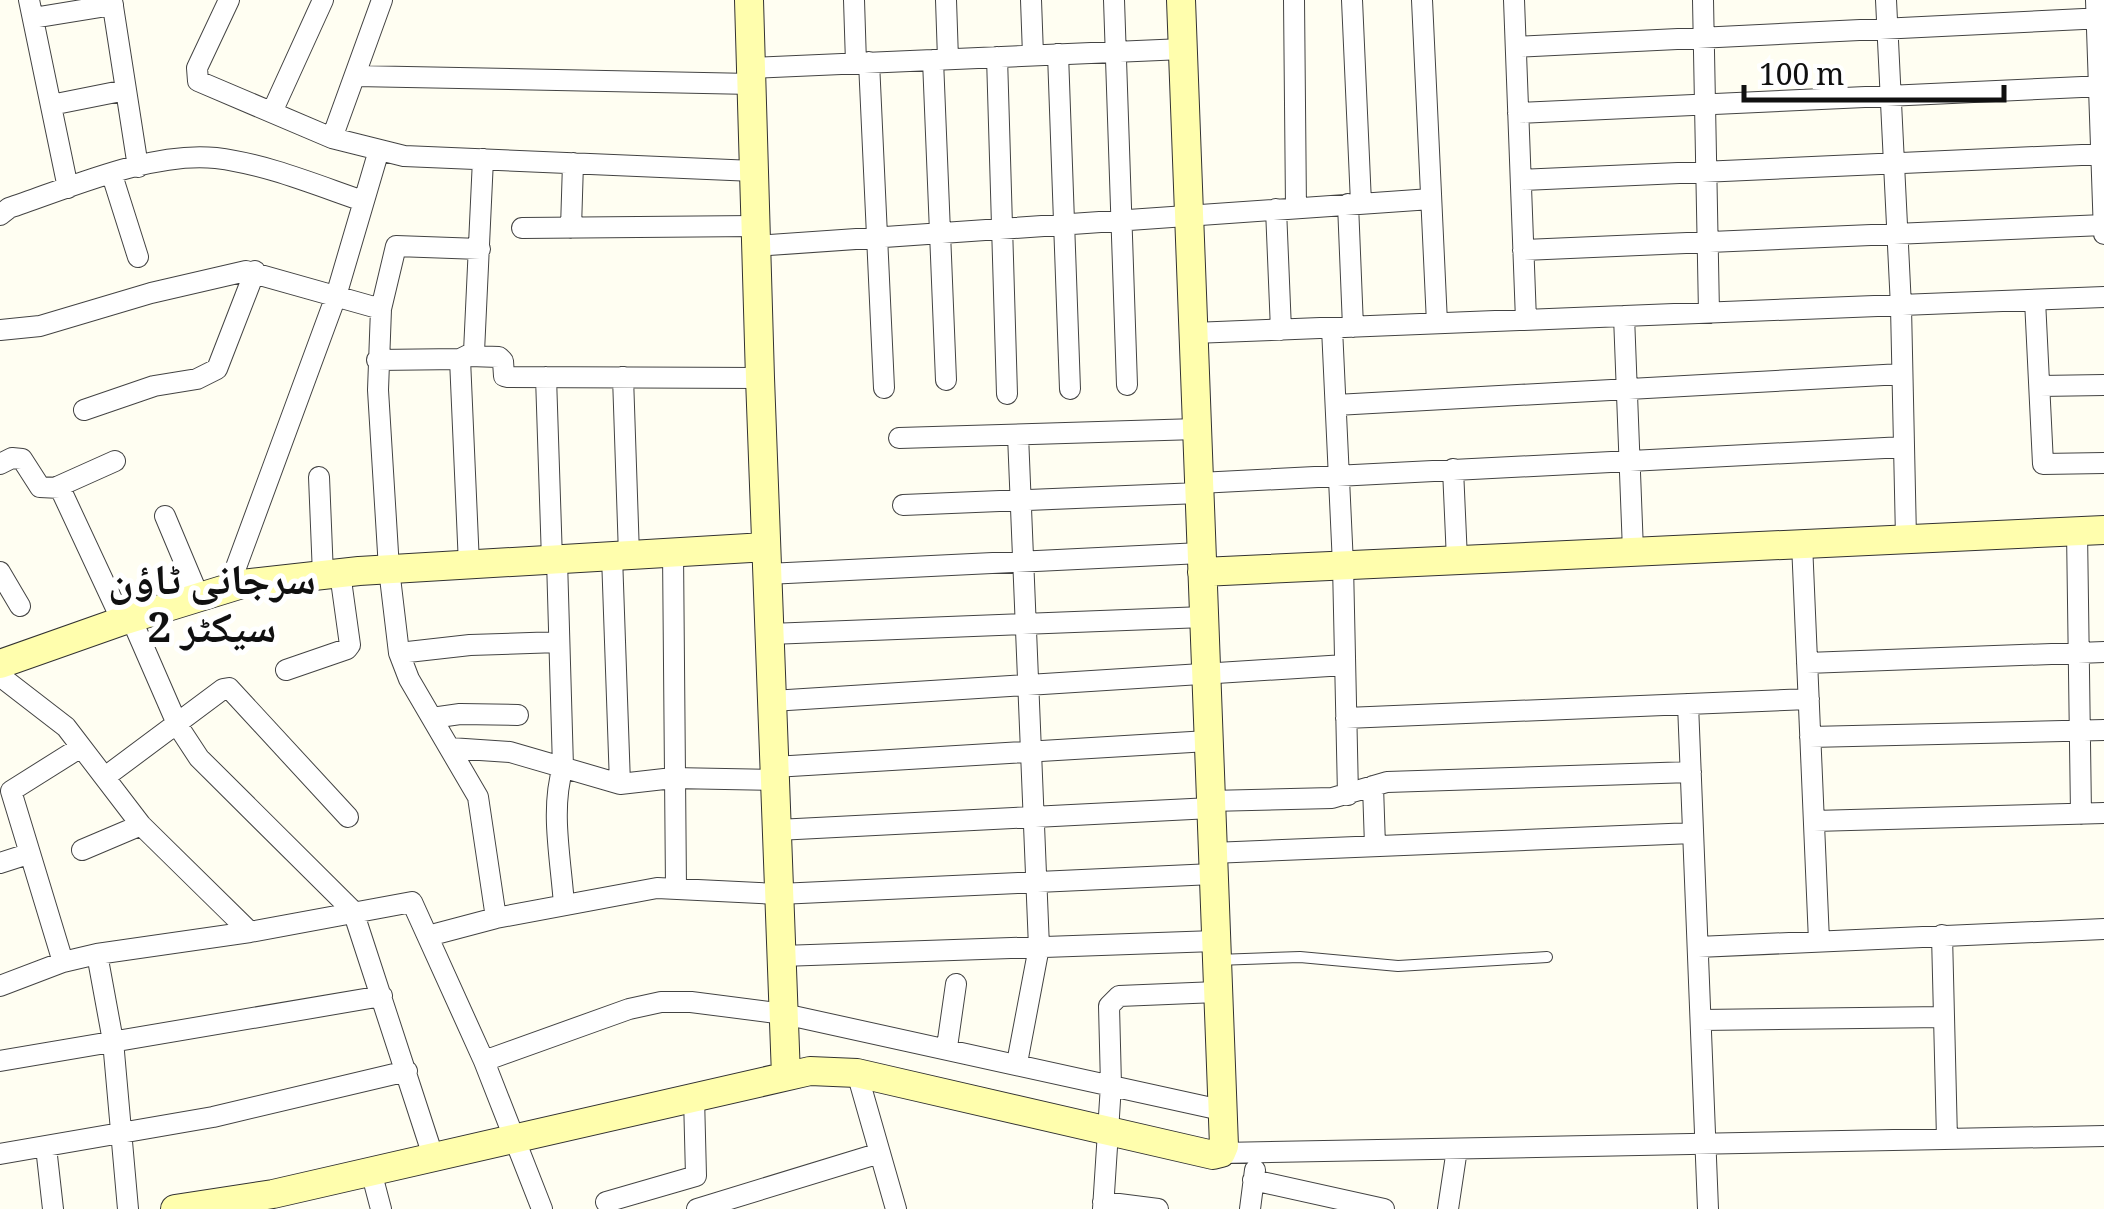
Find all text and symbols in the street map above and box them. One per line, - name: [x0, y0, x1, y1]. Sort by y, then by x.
- scale bar: [1744, 40, 2004, 102]
- text: 100 m: [1759, 53, 1844, 104]
- district label: سرجانی ٹاؤن سیکٹر 2: [108, 549, 316, 669]

